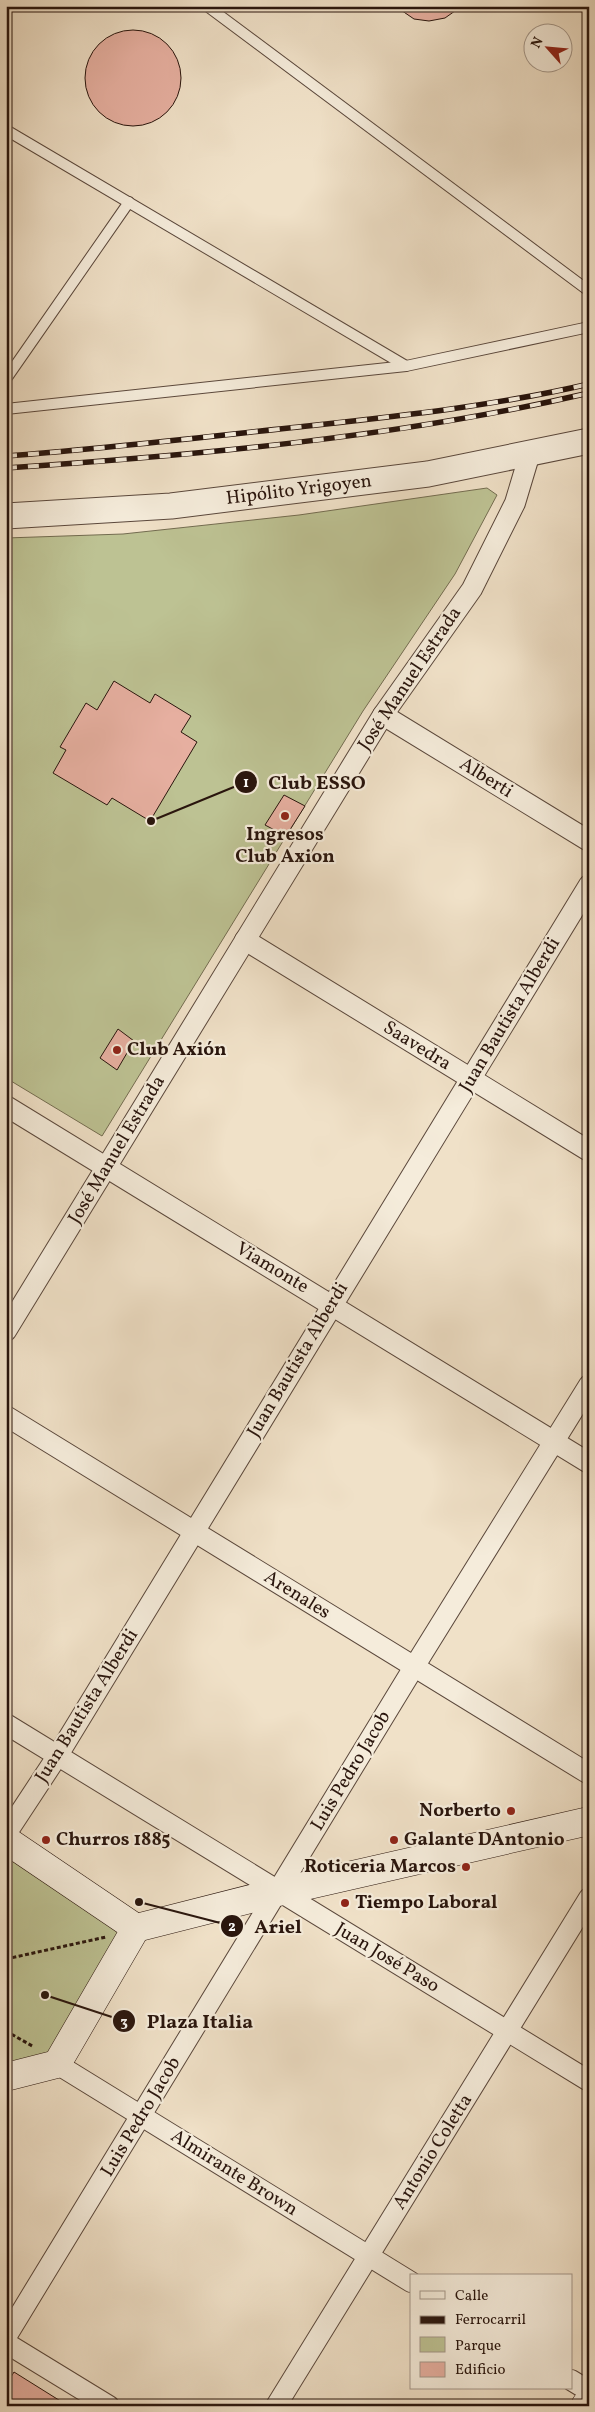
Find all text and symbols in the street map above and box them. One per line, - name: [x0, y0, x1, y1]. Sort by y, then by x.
- north arrow: [522, 22, 572, 72]
- text: N: [527, 34, 549, 52]
- street label: Hipólito Yrigoyen: [225, 468, 373, 512]
- street label: José Manuel Estrada: [352, 602, 468, 756]
- street label: Alberti: [454, 751, 518, 805]
- callout: Club ESSO: [234, 765, 376, 800]
- text: Club ESSO: [268, 770, 366, 798]
- text: 1: [243, 773, 249, 794]
- marker: Ingresos Club Axion: [279, 810, 291, 822]
- place label: Ingresos Club Axion: [235, 822, 335, 870]
- street label: Juan Bautista Alberdi: [453, 932, 567, 1098]
- street label: Saavedra: [378, 1015, 456, 1077]
- place label: Club Axión: [127, 1037, 226, 1063]
- marker: Club Axión: [111, 1044, 123, 1056]
- street label: José Manuel Estrada: [62, 1071, 172, 1229]
- street label: Viamonte: [231, 1236, 313, 1300]
- street label: Juan Bautista Alberdi: [241, 1277, 355, 1443]
- street label: Arenales: [259, 1564, 335, 1626]
- street label: Juan Bautista Alberdi: [29, 1624, 145, 1788]
- street label: Luis Pedro Jacob: [305, 1706, 397, 1836]
- place label: Norberto: [419, 1798, 501, 1824]
- marker: Norberto: [505, 1805, 517, 1817]
- place label: Churros 1885: [56, 1827, 171, 1853]
- place label: Galante DAntonio: [404, 1827, 565, 1853]
- marker: Churros 1885: [40, 1834, 52, 1846]
- marker: Galante DAntonio: [388, 1834, 400, 1846]
- place label: Roticeria Marcos: [304, 1854, 456, 1880]
- marker: Roticeria Marcos: [460, 1861, 472, 1873]
- place label: Tiempo Laboral: [355, 1890, 497, 1916]
- marker: Tiempo Laboral: [339, 1897, 351, 1909]
- callout: Ariel: [220, 1908, 312, 1943]
- text: Ariel: [254, 1914, 302, 1942]
- text: 2: [228, 1917, 236, 1938]
- street label: Juan José Paso: [330, 1917, 444, 1999]
- callout: Plaza Italia: [112, 2004, 263, 2039]
- text: Plaza Italia: [147, 2009, 253, 2037]
- text: 3: [120, 2012, 128, 2033]
- street label: Luis Pedro Jacob: [95, 2052, 187, 2182]
- street label: Antonio Coletta: [387, 2089, 479, 2215]
- street label: Almirante Brown: [165, 2123, 303, 2223]
- legend: [410, 2274, 572, 2390]
- text: Calle: [455, 2286, 488, 2307]
- text: Ferrocarril: [455, 2310, 526, 2331]
- text: Parque: [455, 2336, 501, 2357]
- text: Edificio: [455, 2360, 506, 2381]

